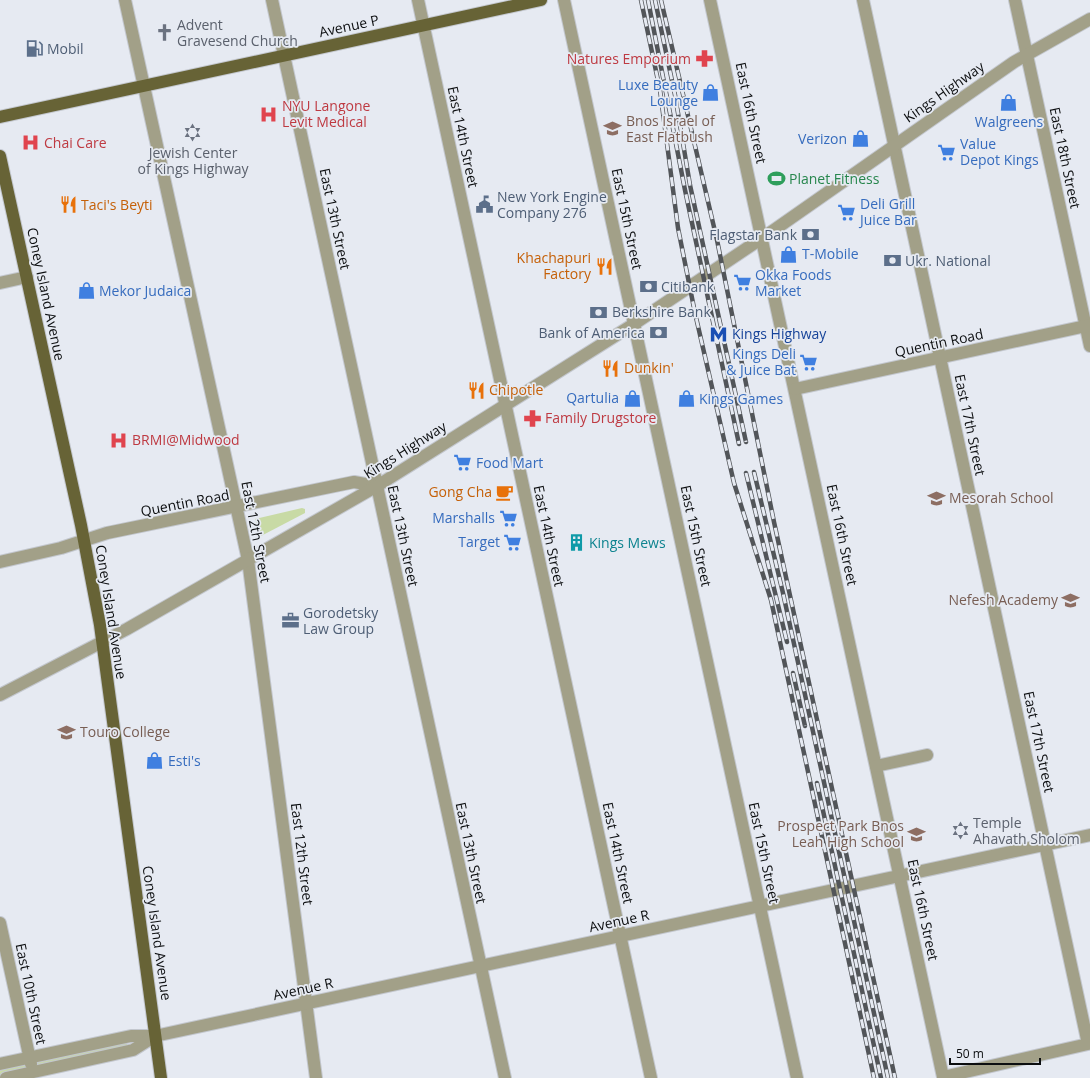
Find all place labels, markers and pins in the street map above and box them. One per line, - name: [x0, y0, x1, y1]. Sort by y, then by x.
- place label: Advent Gravesend Church: [177, 15, 298, 50]
- church icon: Advent Gravesend Church: [154, 23, 174, 43]
- fuel station icon: Mobil: [24, 39, 44, 59]
- place label: Mobil: [47, 39, 84, 58]
- place label: Natures Emporium: [567, 49, 691, 68]
- pharmacy icon: Natures Emporium: [694, 49, 714, 69]
- place label: Luxe Beauty Lounge: [618, 75, 699, 110]
- shop icon: Luxe Beauty Lounge: [701, 83, 721, 103]
- shop icon: Walgreens: [999, 92, 1019, 112]
- place label: NYU Langone Levit Medical: [282, 96, 370, 131]
- hospital icon: NYU Langone Levit Medical: [259, 104, 279, 124]
- place label: Bnos Israel of East Flatbush: [626, 111, 716, 146]
- place label: Walgreens: [975, 112, 1044, 131]
- school or university icon: Bnos Israel of East Flatbush: [603, 119, 623, 139]
- synagogue icon: Jewish Center of Kings Highway: [183, 123, 203, 143]
- place label: Verizon: [798, 129, 847, 148]
- shop icon: Verizon: [850, 129, 870, 149]
- hospital icon: Chai Care: [21, 133, 41, 153]
- place label: Chai Care: [44, 133, 107, 152]
- place label: Value Depot Kings: [960, 134, 1039, 169]
- supermarket icon: Value Depot Kings: [937, 142, 957, 162]
- place label: Jewish Center of Kings Highway: [137, 143, 250, 178]
- sports icon: Planet Fitness: [766, 169, 786, 189]
- place label: Planet Fitness: [789, 169, 880, 188]
- place label: New York Engine Company 276: [497, 187, 607, 222]
- place label: Deli Grill Juice Bar: [858, 194, 917, 229]
- restaurant icon: Taci's Beyti: [58, 195, 78, 215]
- place label: Taci's Beyti: [81, 195, 153, 214]
- public building icon: New York Engine Company 276: [474, 195, 494, 215]
- supermarket icon: Deli Grill Juice Bar: [837, 202, 857, 222]
- place label: Flagstar Bank: [709, 225, 798, 244]
- bank icon: Flagstar Bank: [800, 225, 820, 245]
- shop icon: T-Mobile: [779, 244, 799, 264]
- place label: T-Mobile: [802, 244, 859, 263]
- place label: Khachapuri Factory: [517, 248, 592, 283]
- bank icon: Ukr. National: [882, 251, 902, 271]
- place label: Ukr. National: [905, 251, 991, 270]
- restaurant icon: Khachapuri Factory: [594, 256, 614, 276]
- place label: Okka Foods Market: [755, 265, 832, 300]
- supermarket icon: Okka Foods Market: [732, 273, 752, 293]
- bank icon: Citibank: [638, 277, 658, 297]
- place label: Citibank: [661, 277, 715, 296]
- shop icon: Mekor Judaica: [76, 281, 96, 301]
- place label: Mekor Judaica: [99, 281, 191, 300]
- bank icon: Berkshire Bank: [589, 302, 609, 322]
- place label: Berkshire Bank: [612, 302, 711, 321]
- place label: Bank of America: [538, 323, 645, 342]
- bank icon: Bank of America: [648, 323, 668, 343]
- metro station icon: Kings Highway: [709, 324, 729, 344]
- place label: Kings Highway: [732, 324, 827, 343]
- place label: Kings Deli & Juice Bat: [726, 344, 796, 379]
- supermarket icon: Kings Deli & Juice Bat: [799, 352, 819, 372]
- restaurant icon: Dunkin': [601, 358, 621, 378]
- place label: Dunkin': [624, 358, 674, 377]
- restaurant icon: Chipotle: [466, 380, 486, 400]
- place label: Chipotle: [489, 380, 543, 399]
- place label: Qartulia: [566, 388, 619, 407]
- shop icon: Qartulia: [622, 388, 642, 408]
- shop icon: Kings Games: [676, 389, 696, 409]
- place label: Kings Games: [699, 389, 783, 408]
- pharmacy icon: Family Drugstore: [522, 408, 542, 428]
- place label: Family Drugstore: [545, 408, 657, 427]
- hospital icon: BRMI@Midwood: [109, 430, 129, 450]
- place label: BRMI@Midwood: [132, 430, 240, 449]
- supermarket icon: Food Mart: [453, 453, 473, 473]
- place label: Food Mart: [476, 453, 543, 472]
- place label: Gong Cha: [428, 482, 492, 501]
- cafe icon: Gong Cha: [495, 482, 515, 502]
- school or university icon: Mesorah School: [926, 488, 946, 508]
- place label: Mesorah School: [949, 488, 1054, 507]
- place label: Marshalls: [432, 508, 495, 527]
- supermarket icon: Marshalls: [498, 508, 518, 528]
- place label: Target: [458, 532, 500, 551]
- supermarket icon: Target: [503, 532, 523, 552]
- building icon: Kings Mews: [566, 533, 586, 553]
- place label: Kings Mews: [589, 533, 666, 552]
- place label: Nefesh Academy: [948, 590, 1059, 609]
- school or university icon: Nefesh Academy: [1061, 590, 1081, 610]
- place label: Gorodetsky Law Group: [303, 603, 379, 638]
- office icon: Gorodetsky Law Group: [280, 611, 300, 631]
- school or university icon: Touro College: [57, 722, 77, 742]
- place label: Touro College: [80, 722, 170, 741]
- shop icon: Esti's: [145, 751, 165, 771]
- place label: Esti's: [168, 751, 201, 770]
- place label: Temple Ahavath Sholom: [973, 813, 1080, 848]
- place label: Prospect Park Bnos Leah High School: [777, 816, 904, 851]
- synagogue icon: Temple Ahavath Sholom: [950, 821, 970, 841]
- school or university icon: Prospect Park Bnos Leah High School: [907, 824, 927, 844]

